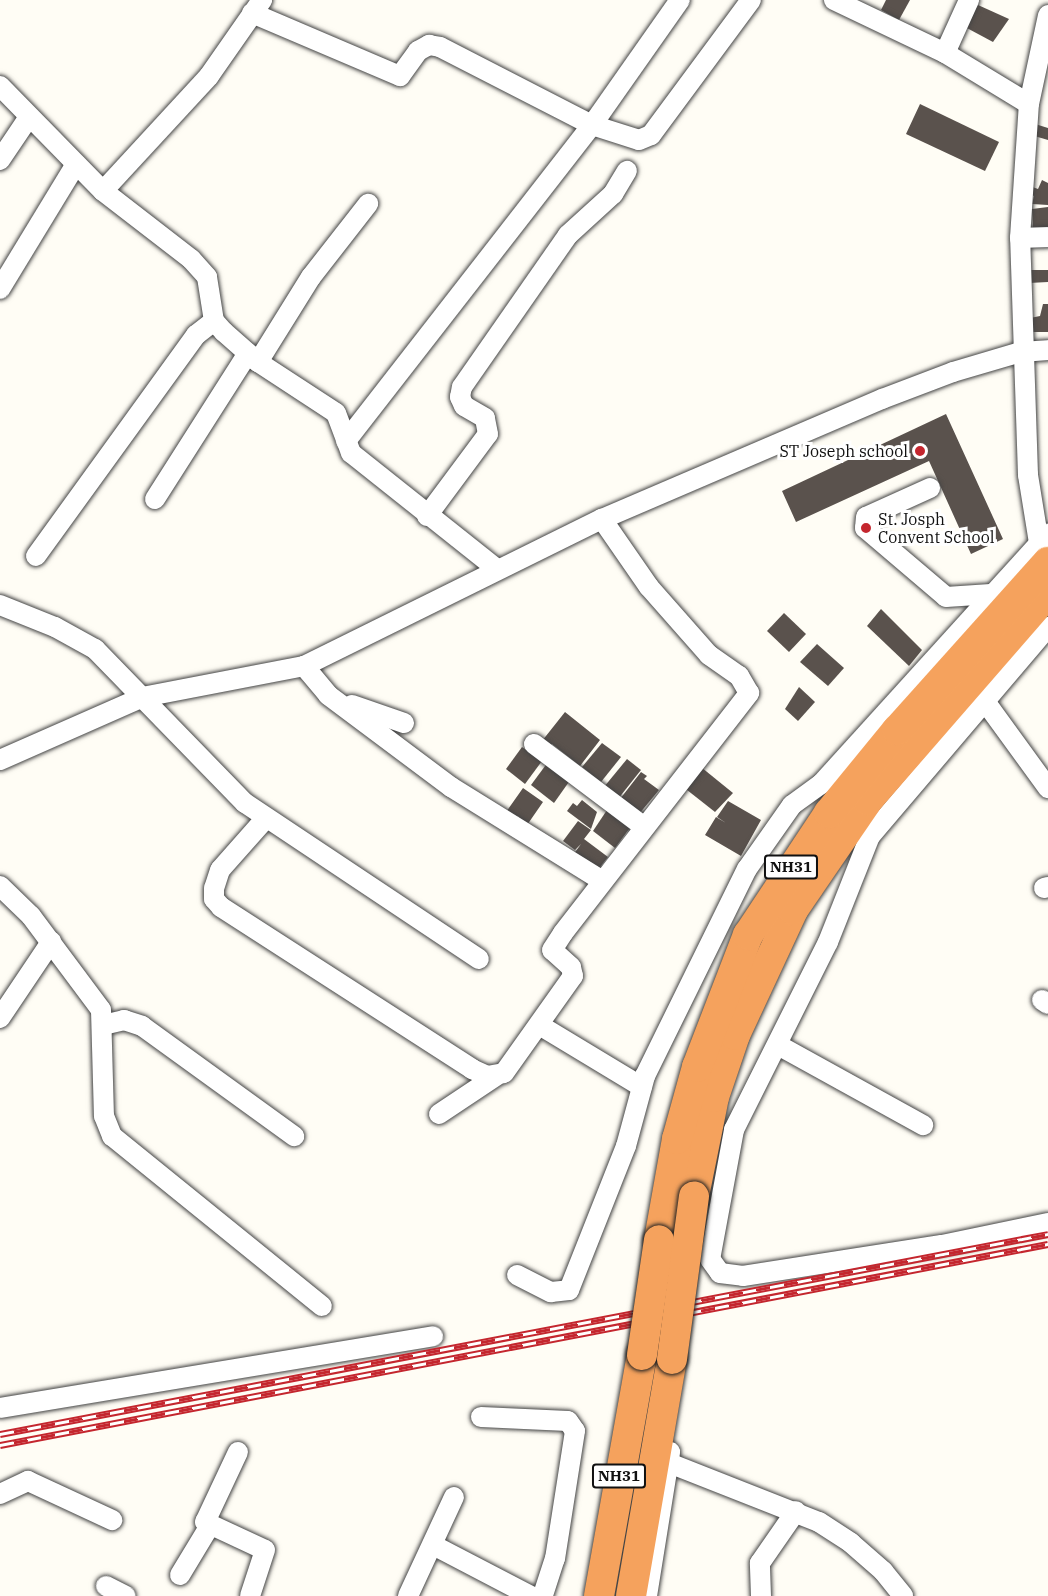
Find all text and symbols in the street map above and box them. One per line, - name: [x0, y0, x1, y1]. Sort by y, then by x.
- place label: ST Joseph school: [780, 441, 908, 461]
- marker: ST Joseph school: [913, 444, 927, 458]
- place label: St. Josph Convent School: [878, 509, 994, 547]
- marker: St. Josph Convent School: [859, 521, 873, 535]
- road number: NH31: [762, 855, 820, 879]
- road number: NH31: [590, 1464, 648, 1488]

